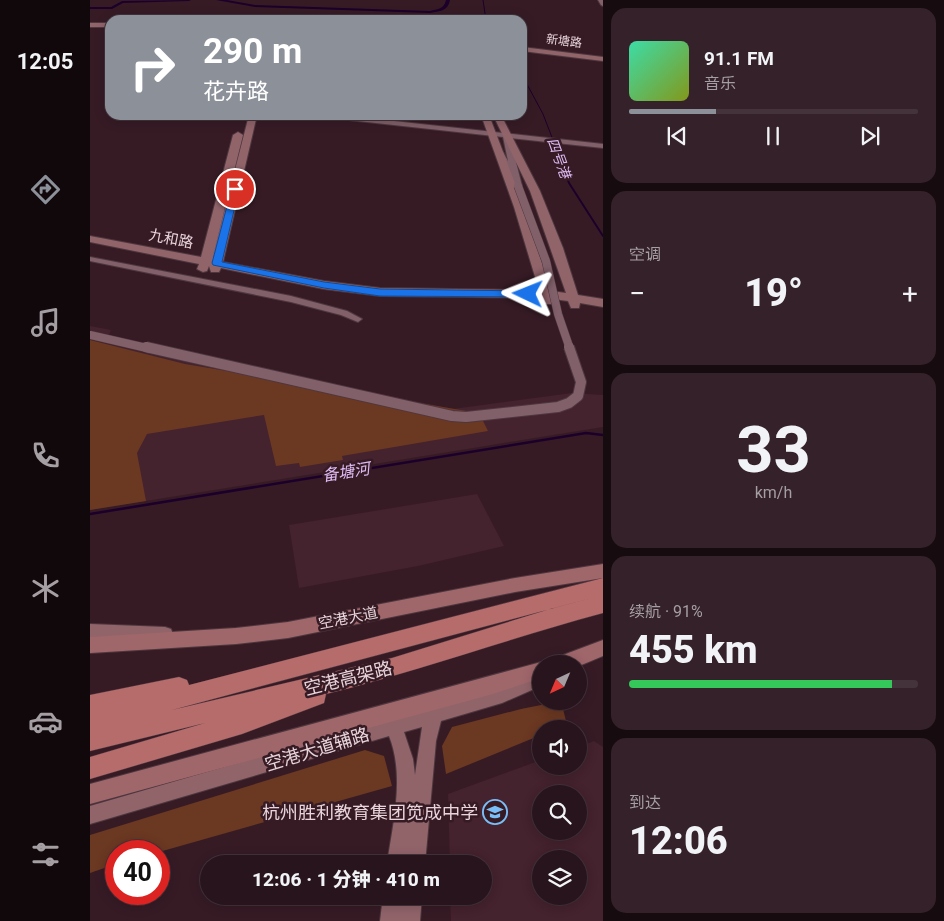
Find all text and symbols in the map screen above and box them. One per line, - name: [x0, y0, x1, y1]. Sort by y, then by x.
- text: 290 m: [203, 31, 302, 72]
- street label: 新塘路: [545, 32, 583, 50]
- icon: right: [120, 35, 185, 100]
- text: 91.1 FM: [704, 47, 774, 70]
- text: 12:05: [17, 49, 73, 74]
- text: 音乐: [704, 74, 736, 93]
- text: 花卉路: [203, 79, 269, 104]
- icon: previous: [663, 122, 691, 150]
- icon: pause: [759, 122, 787, 150]
- icon: next: [856, 122, 884, 150]
- water label: 四号港: [544, 136, 574, 182]
- pin: [214, 168, 256, 210]
- icon: directions: [28, 172, 63, 207]
- icon: arrive: [221, 175, 249, 203]
- street label: 九和路: [147, 226, 195, 252]
- text: 空调: [629, 245, 661, 264]
- position arrow: [501, 267, 553, 319]
- text: 19°: [744, 271, 803, 315]
- text: −: [629, 277, 645, 310]
- text: +: [902, 277, 918, 310]
- icon: music: [28, 305, 63, 340]
- text: 33: [736, 412, 811, 488]
- icon: phone: [28, 438, 63, 473]
- water label: 备塘河: [321, 458, 374, 485]
- text: km/h: [755, 483, 792, 502]
- icon: climate: [28, 571, 63, 606]
- text: 续航 · 91%: [629, 602, 703, 621]
- street label: 空港大道: [317, 603, 379, 633]
- text: 455 km: [629, 628, 758, 672]
- north arrow: [532, 655, 588, 710]
- map controls: [532, 655, 587, 905]
- street label: 空港高架路: [302, 657, 394, 699]
- icon: car: [28, 704, 63, 739]
- button: sound: [532, 720, 587, 775]
- street label: 空港大道辅路: [262, 723, 372, 775]
- button: search: [532, 785, 587, 840]
- text: 到达: [629, 793, 661, 812]
- school or university icon: 杭州胜利教育集团笕成中学: [482, 799, 508, 825]
- place label: 杭州胜利教育集团笕成中学: [262, 802, 478, 823]
- text: 12:06: [629, 819, 728, 863]
- icon: filters: [28, 837, 63, 872]
- speed limit sign: 40: [105, 840, 170, 905]
- button: layers: [532, 850, 587, 905]
- text: 12:06 · 1 分钟 · 410 m: [252, 868, 440, 891]

